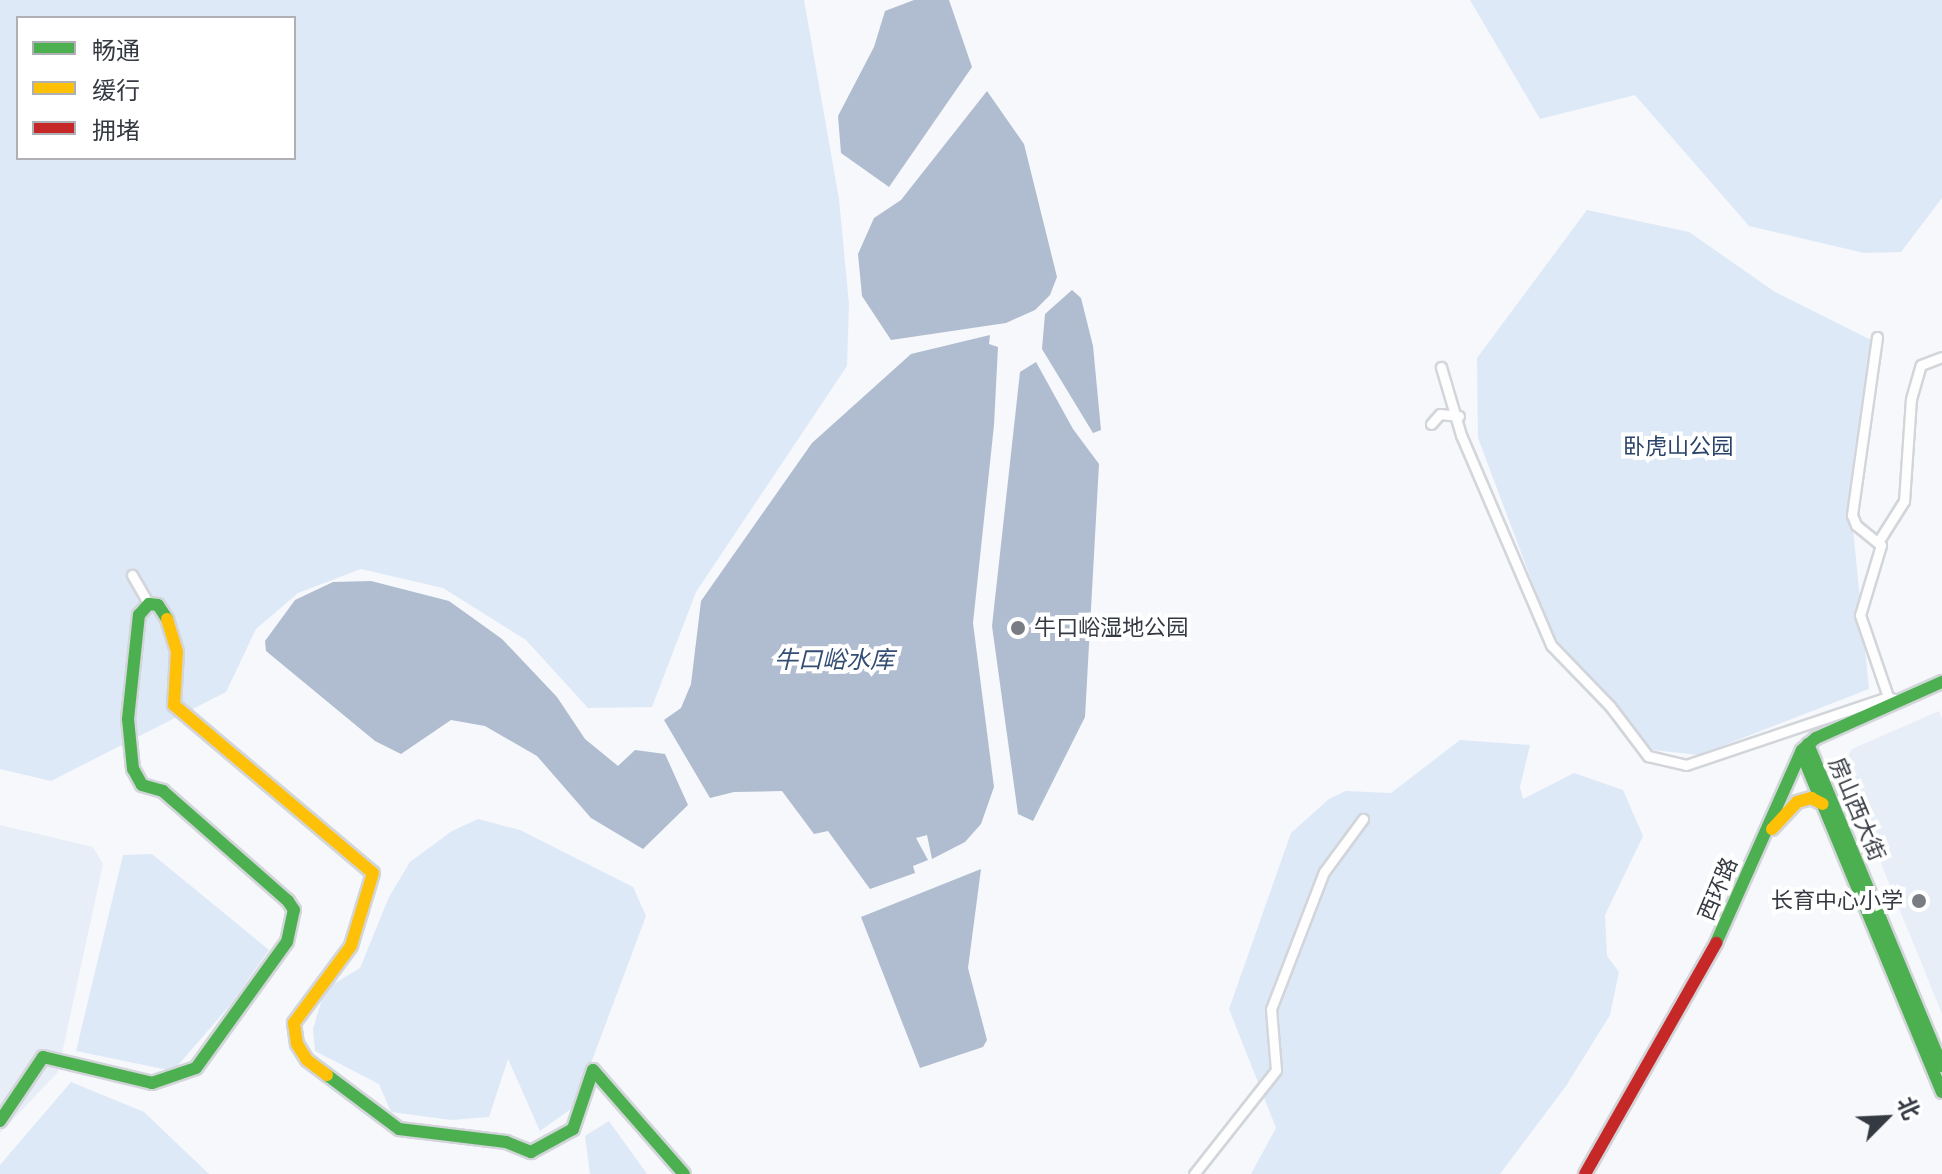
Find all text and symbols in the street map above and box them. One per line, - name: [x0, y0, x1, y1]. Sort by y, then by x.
- legend: [16, 16, 296, 160]
- text: 畅通: [92, 36, 140, 66]
- text: 缓行: [92, 76, 140, 106]
- text: 拥堵: [92, 116, 140, 146]
- park label: 卧虎山公园: [1623, 434, 1733, 460]
- place label: 牛口峪湿地公园: [1034, 615, 1188, 641]
- marker: 牛口峪湿地公园: [1009, 619, 1027, 637]
- water label: 牛口峪水库: [774, 647, 894, 675]
- street label: 房山西大街: [1823, 753, 1891, 865]
- street label: 西环路: [1693, 853, 1743, 925]
- place label: 长育中心小学: [1771, 888, 1903, 914]
- marker: 长育中心小学: [1910, 892, 1928, 910]
- north arrow: [1846, 1078, 1926, 1158]
- text: 北: [1892, 1092, 1925, 1124]

